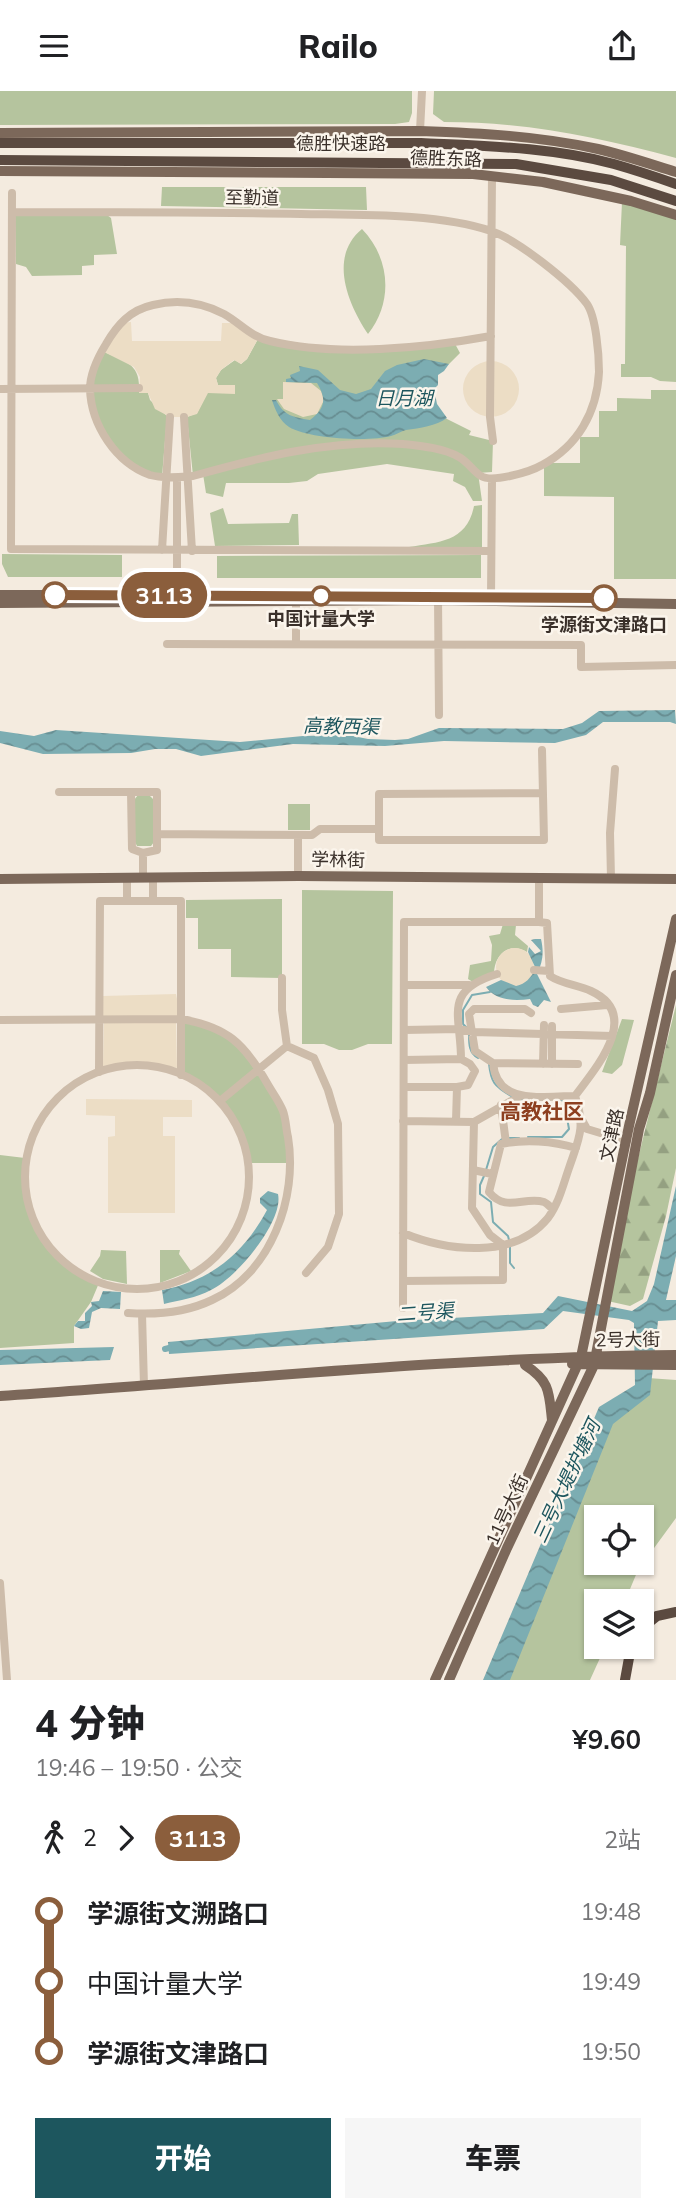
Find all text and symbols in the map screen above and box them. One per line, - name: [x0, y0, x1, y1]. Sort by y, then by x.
- text: Railo: [298, 26, 378, 66]
- icon: menu: [35, 27, 73, 65]
- icon: share: [603, 27, 641, 65]
- street label: 德胜快速路: [296, 132, 386, 155]
- street label: 德胜东路: [410, 146, 482, 171]
- street label: 至勤道: [225, 186, 279, 209]
- water label: 日月湖: [375, 386, 435, 410]
- line badge: 3113: [115, 572, 213, 618]
- text: 3113: [135, 580, 193, 610]
- unlabelled marker: [42, 582, 68, 608]
- marker: 学源街文津路口: [591, 585, 617, 611]
- marker: 中国计量大学: [311, 586, 331, 606]
- place label: 中国计量大学: [267, 607, 375, 630]
- place label: 学源街文津路口: [541, 613, 667, 636]
- water label: 高教西渠: [303, 713, 382, 739]
- street label: 学林街: [311, 848, 365, 871]
- district label: 高教社区: [500, 1098, 584, 1124]
- street label: 文津路: [595, 1106, 628, 1164]
- water label: 二号渠: [396, 1298, 457, 1326]
- street label: 2号大街: [595, 1327, 661, 1352]
- water label: 三号大堤护塘河: [527, 1412, 607, 1546]
- street label: 11号大街: [480, 1471, 533, 1549]
- map controls: [584, 1505, 654, 1659]
- button: locate: [584, 1505, 654, 1575]
- button: layers: [584, 1589, 654, 1659]
- text: 4 分钟: [35, 1699, 145, 1747]
- text: ¥9.60: [572, 1723, 641, 1756]
- text: 19:46 – 19:50 · 公交: [35, 1753, 243, 1782]
- icon: walk: [35, 1819, 73, 1857]
- icon: forward: [107, 1819, 145, 1857]
- text: 2: [83, 1823, 97, 1852]
- text: 3113: [169, 1823, 226, 1853]
- text: 2站: [604, 1825, 641, 1854]
- text: 学源街文溯路口: [87, 1897, 269, 1930]
- text: 19:48: [581, 1897, 641, 1926]
- text: 中国计量大学: [87, 1967, 243, 2000]
- text: 19:49: [581, 1967, 641, 1996]
- text: 学源街文津路口: [87, 2037, 269, 2070]
- text: 19:50: [581, 2037, 641, 2066]
- button: 开始: [35, 2118, 331, 2198]
- button: 车票: [345, 2118, 641, 2198]

